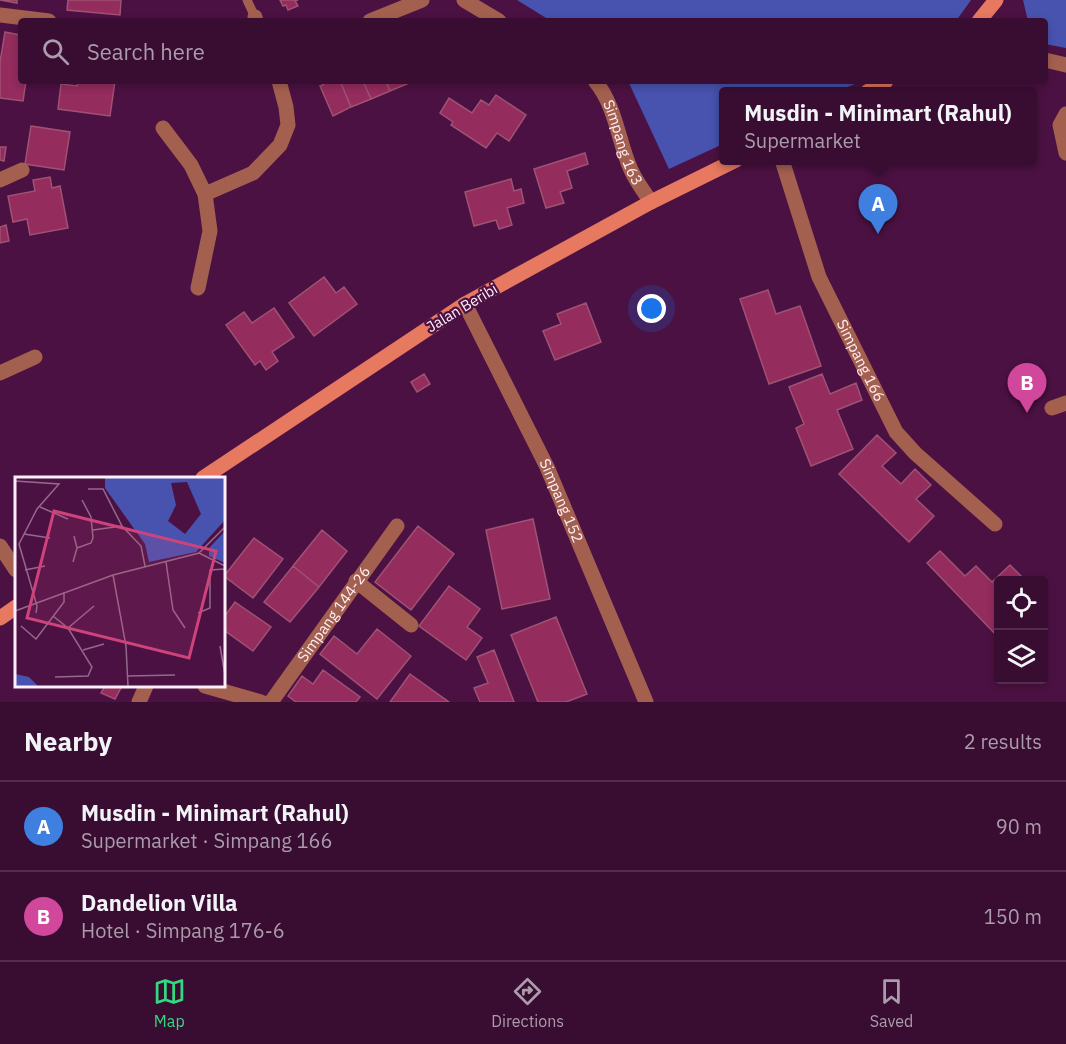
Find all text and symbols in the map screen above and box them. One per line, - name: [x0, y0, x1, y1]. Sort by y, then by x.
- search box: [18, 18, 1048, 84]
- icon: search: [39, 35, 72, 68]
- text: Search here: [87, 37, 205, 66]
- popup: [719, 87, 1037, 165]
- street label: Simpang 163: [599, 97, 647, 189]
- text: Musdin - Minimart (Rahul): [744, 98, 1012, 127]
- text: Supermarket: [744, 127, 861, 154]
- pin: A: [858, 184, 898, 234]
- street label: Jalan Beribi: [423, 279, 501, 336]
- your location: [637, 294, 666, 323]
- street label: Simpang 166: [833, 316, 889, 405]
- pin: B: [1008, 364, 1046, 413]
- street label: Simpang 152: [535, 455, 588, 545]
- inset map: [15, 477, 225, 687]
- street label: Simpang 144-26: [293, 562, 374, 666]
- map controls: [994, 576, 1048, 684]
- button: locate: [994, 576, 1048, 630]
- button: layers: [994, 630, 1048, 684]
- text: Nearby: [24, 724, 112, 758]
- text: 2 results: [964, 728, 1042, 755]
- text: Musdin - Minimart (Rahul): [81, 798, 349, 827]
- text: A: [37, 813, 50, 840]
- text: 90 m: [996, 813, 1042, 840]
- text: Supermarket · Simpang 166: [81, 827, 333, 854]
- text: Dandelion Villa: [81, 888, 238, 917]
- text: B: [37, 903, 50, 930]
- text: 150 m: [984, 903, 1042, 930]
- text: Hotel · Simpang 176-6: [81, 917, 285, 944]
- tab: Map: [153, 975, 186, 1031]
- tab: Directions: [491, 975, 564, 1031]
- tab: Saved: [870, 975, 913, 1031]

